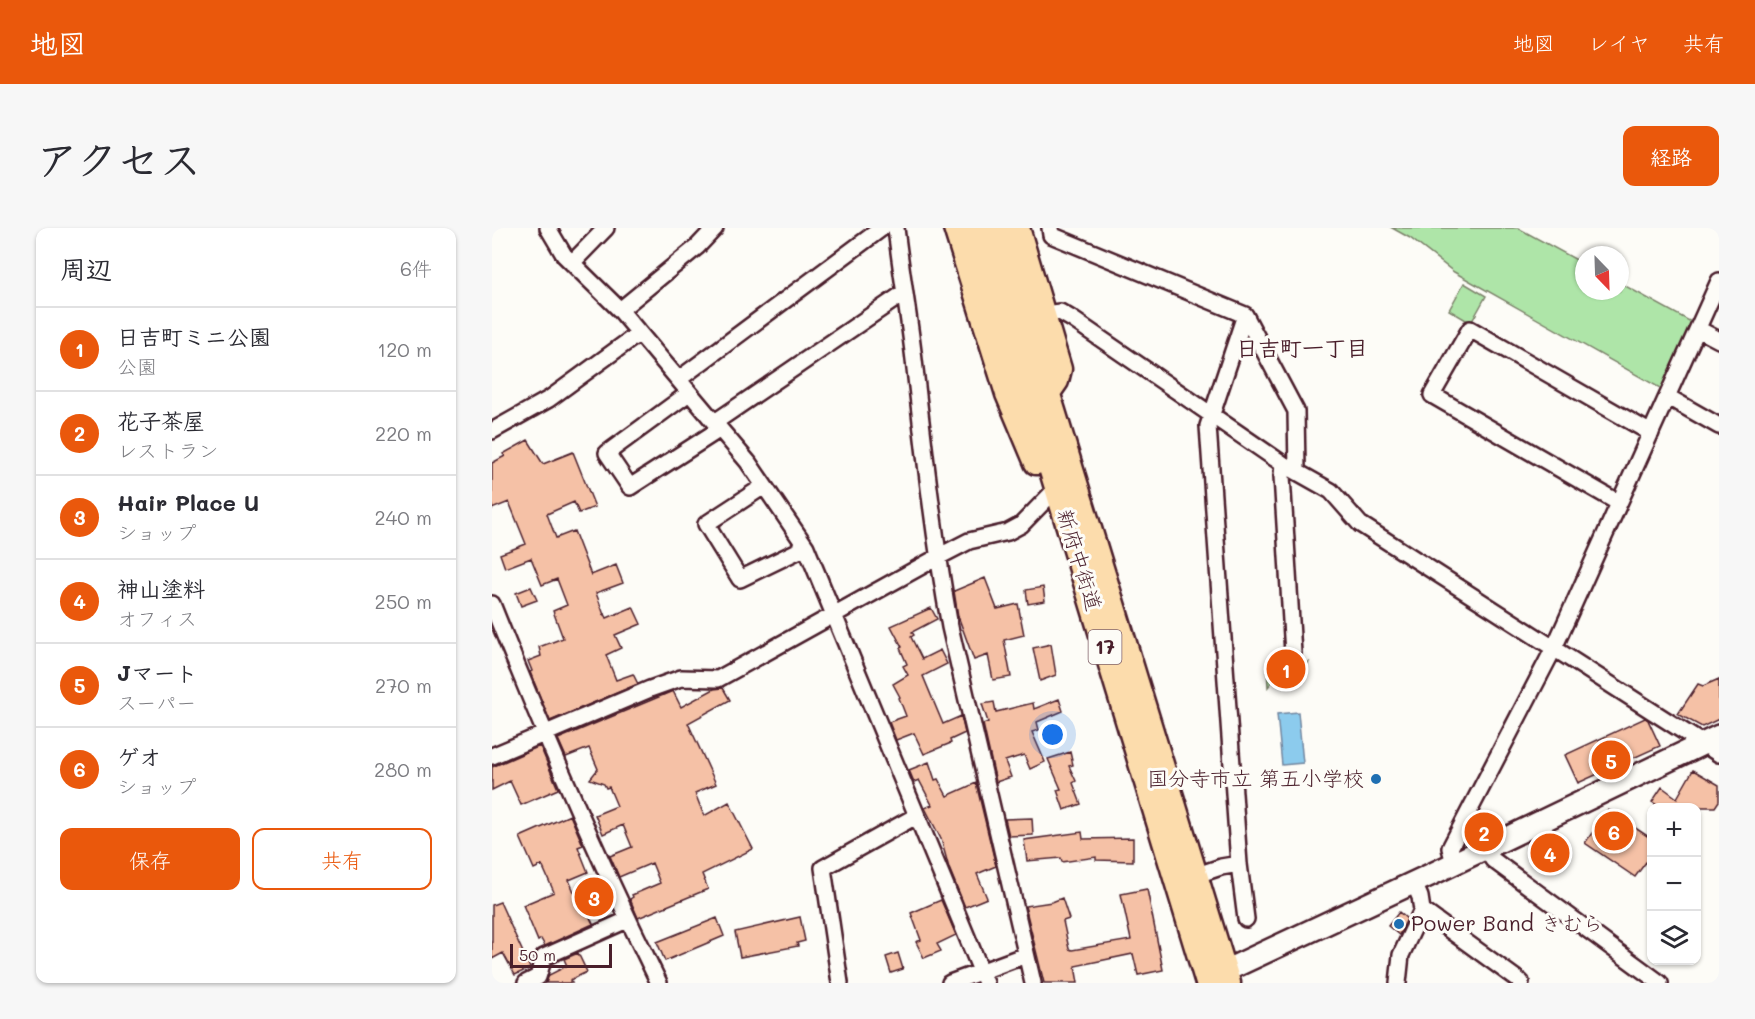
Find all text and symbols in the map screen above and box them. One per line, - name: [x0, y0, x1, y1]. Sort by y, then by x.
- text: 地図: [30, 25, 86, 61]
- text: 地図: [1513, 29, 1555, 56]
- text: レイヤ: [1588, 29, 1650, 56]
- text: 共有: [1683, 29, 1725, 56]
- button: 経路: [1623, 126, 1719, 186]
- text: アクセス: [36, 131, 201, 186]
- north arrow: [1575, 246, 1629, 300]
- text: 周辺: [60, 252, 112, 286]
- text: 6件: [400, 255, 432, 281]
- text: 日吉町ミニ公園: [117, 322, 271, 351]
- district label: 日吉町一丁目: [1236, 333, 1368, 362]
- text: 1: [75, 336, 84, 362]
- text: 120 m: [377, 336, 432, 362]
- text: 公園: [117, 353, 157, 379]
- text: 花子茶屋: [117, 406, 205, 435]
- text: 2: [74, 420, 85, 446]
- text: 220 m: [375, 420, 432, 446]
- text: レストラン: [117, 437, 219, 463]
- text: Hair Place U: [117, 488, 259, 517]
- text: 3: [74, 504, 86, 530]
- text: 240 m: [374, 504, 432, 530]
- street label: 新府中街道: [1052, 505, 1109, 614]
- text: ショップ: [117, 519, 196, 545]
- text: 神山塗料: [117, 574, 205, 603]
- text: 4: [73, 588, 86, 614]
- text: 250 m: [375, 588, 432, 614]
- text: オフィス: [117, 605, 197, 631]
- road number: 17: [1088, 630, 1122, 664]
- pin: 1: [1266, 646, 1306, 692]
- text: Jマート: [117, 658, 198, 687]
- text: 5: [74, 672, 85, 698]
- text: 270 m: [375, 672, 432, 698]
- text: スーパー: [117, 689, 196, 715]
- your location: [1038, 720, 1067, 749]
- pin: 5: [1592, 738, 1630, 782]
- text: ゲオ: [117, 742, 161, 771]
- text: 6: [73, 756, 86, 782]
- text: 280 m: [374, 756, 432, 782]
- place label: 国分寺市立 第五小学校: [1147, 764, 1364, 791]
- marker: 国分寺市立 第五小学校: [1369, 772, 1383, 786]
- text: ショップ: [117, 773, 196, 799]
- map controls: [1647, 803, 1701, 965]
- button: +: [1647, 803, 1701, 857]
- pin: 6: [1594, 808, 1634, 854]
- pin: 2: [1464, 810, 1504, 854]
- button: 保存: [60, 828, 240, 890]
- button: 共有: [252, 828, 432, 890]
- pin: 4: [1530, 830, 1570, 876]
- button: −: [1647, 857, 1701, 911]
- pin: 3: [574, 874, 614, 920]
- place label: Power Band きむら: [1411, 909, 1604, 936]
- button: layers: [1647, 911, 1701, 965]
- marker: Power Band きむら: [1392, 917, 1406, 931]
- scale bar: [510, 941, 612, 968]
- text: 50 m: [519, 944, 556, 965]

